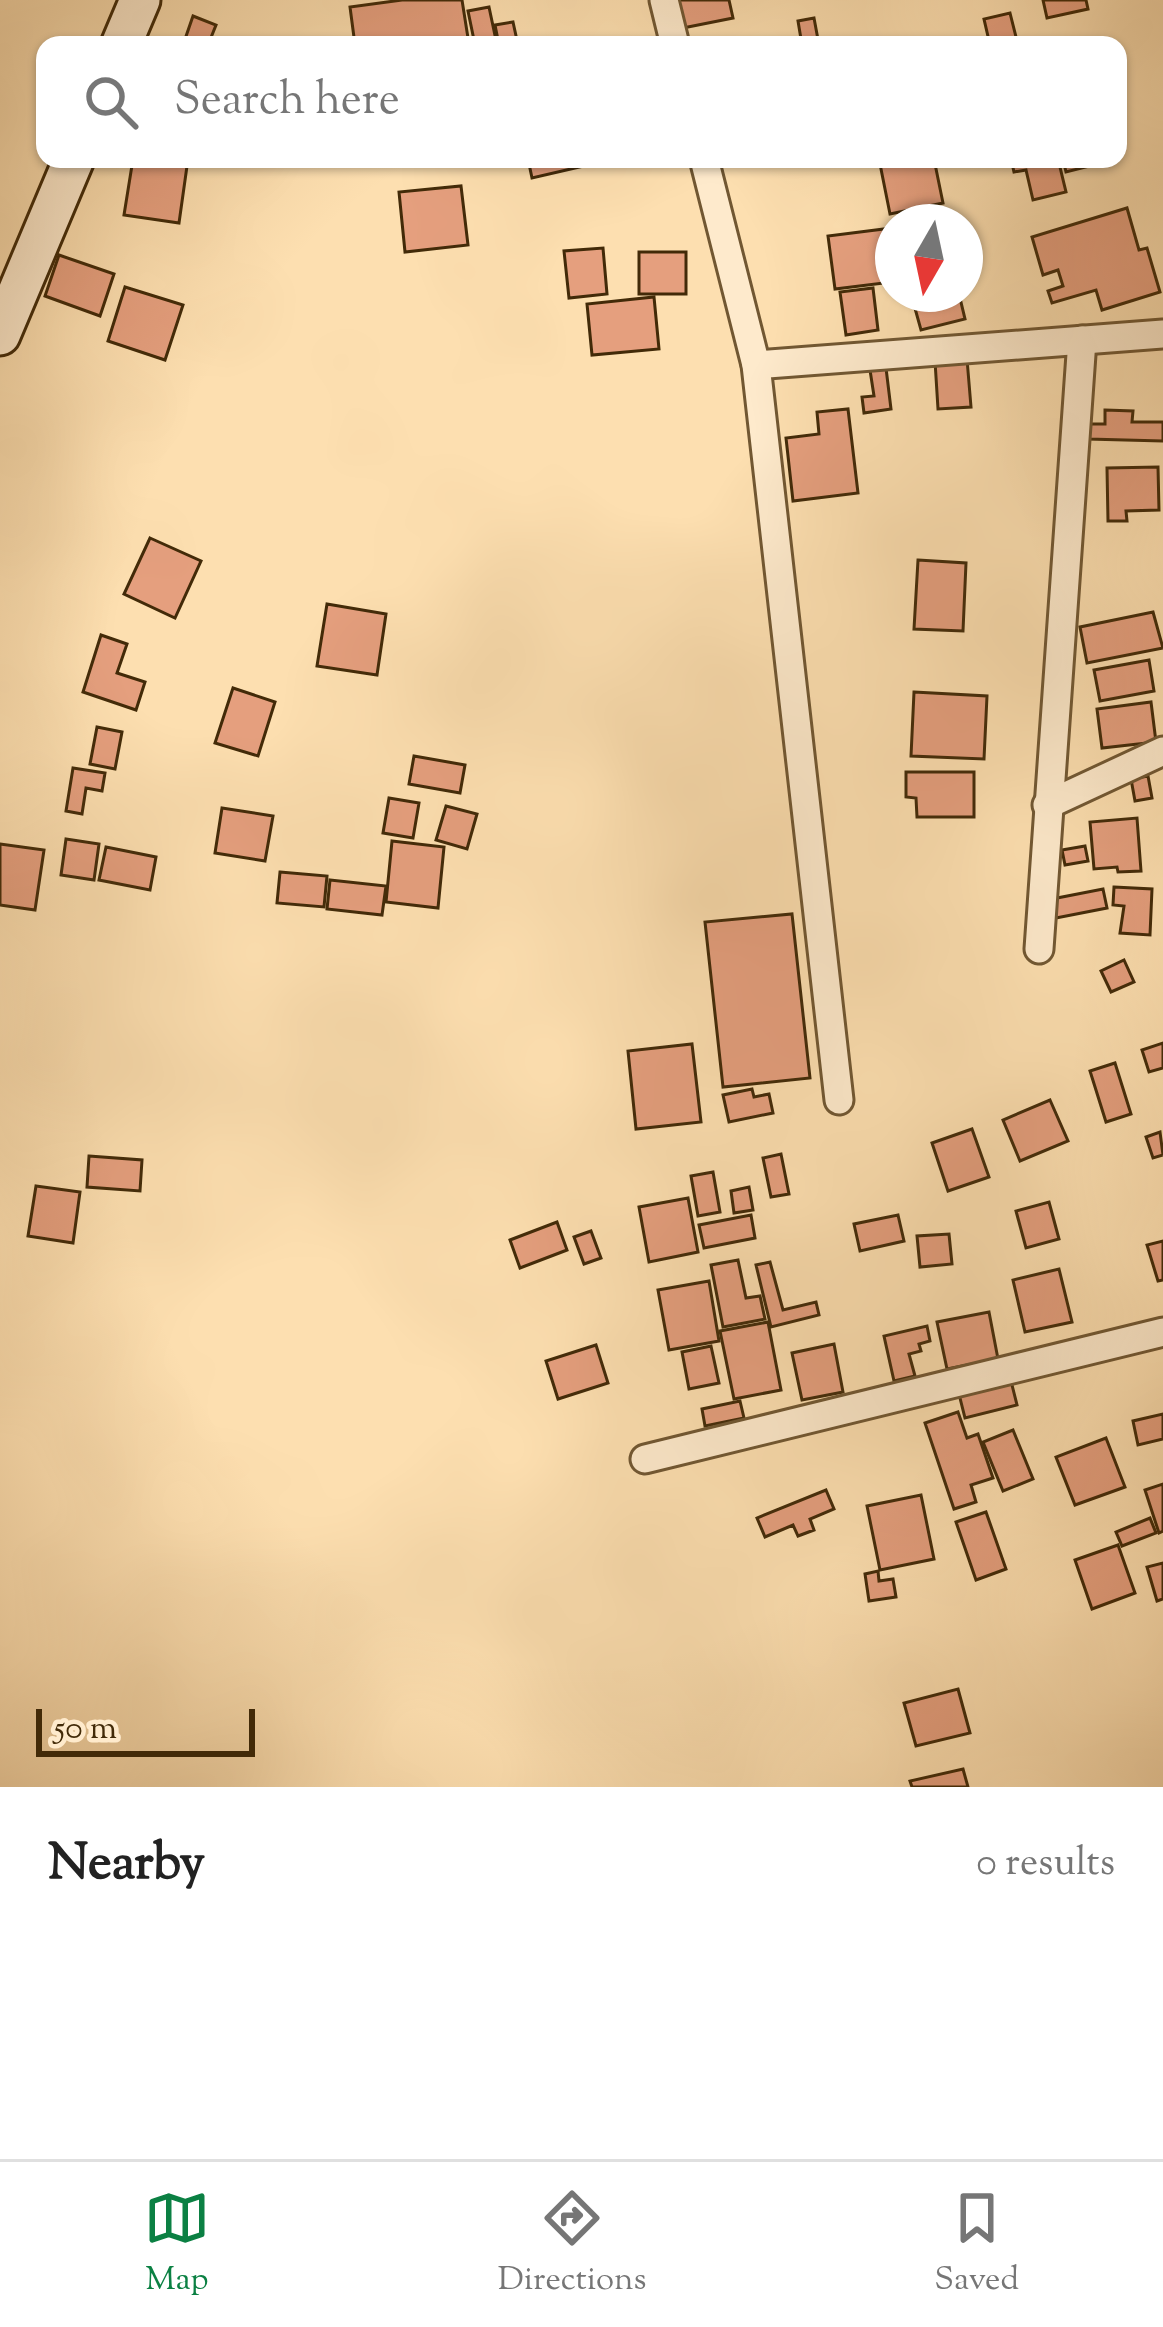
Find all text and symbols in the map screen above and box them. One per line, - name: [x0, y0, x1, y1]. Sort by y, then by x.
- search box: [36, 36, 1127, 168]
- icon: search: [78, 69, 144, 135]
- text: Search here: [174, 70, 400, 135]
- north arrow: [875, 204, 983, 312]
- scale bar: [36, 1703, 255, 1756]
- text: 50 m: [54, 1706, 117, 1754]
- text: Nearby: [48, 1829, 205, 1902]
- text: 0 results: [976, 1837, 1115, 1893]
- tab: Map: [144, 2185, 210, 2305]
- tab: Directions: [498, 2185, 647, 2305]
- tab: Saved: [934, 2185, 1019, 2305]

